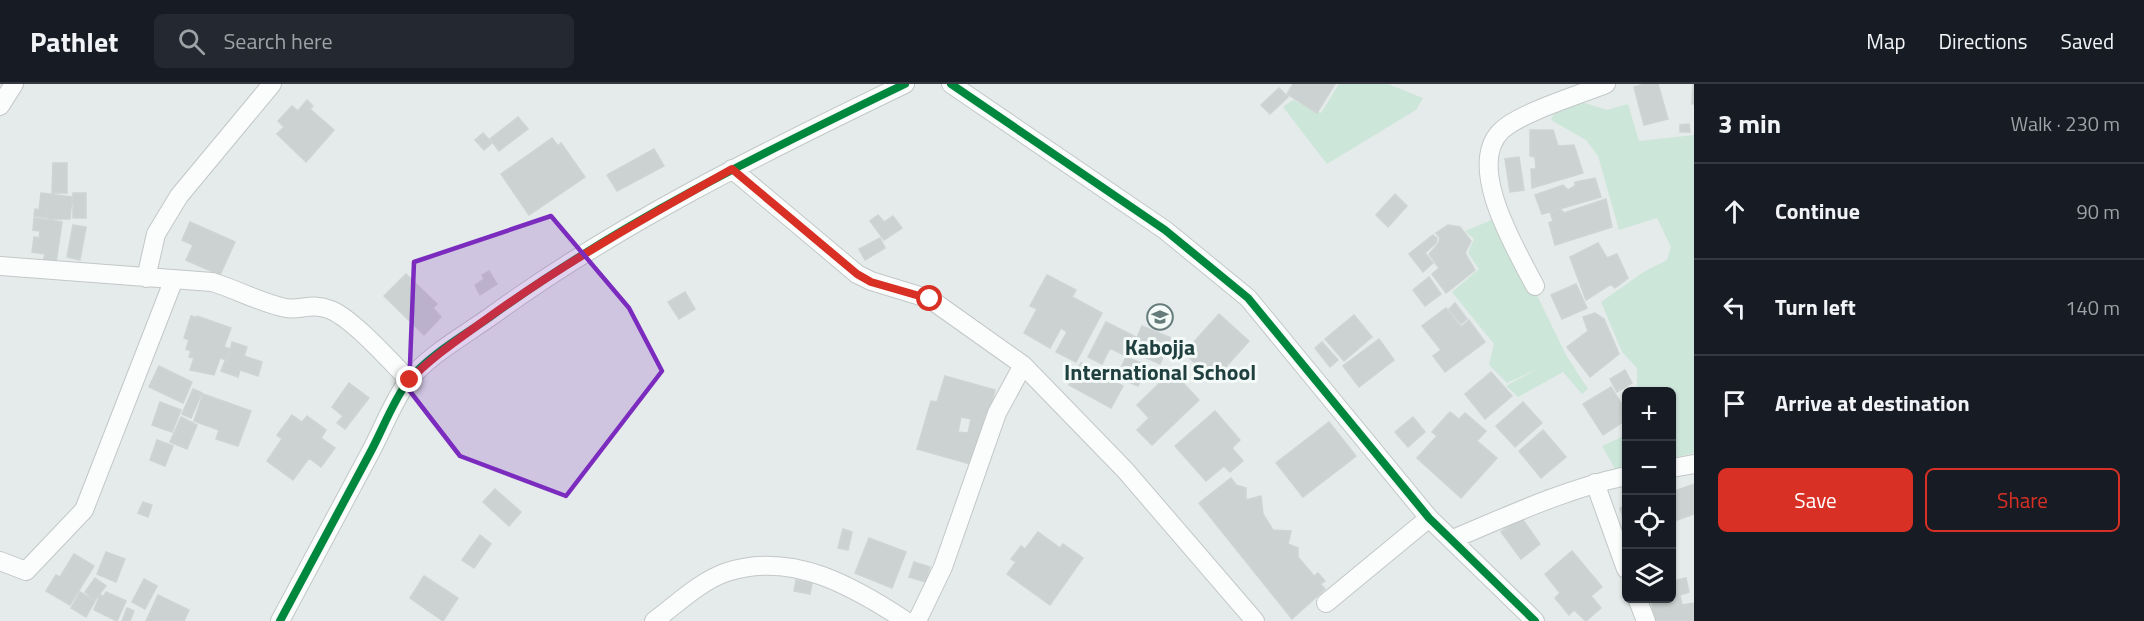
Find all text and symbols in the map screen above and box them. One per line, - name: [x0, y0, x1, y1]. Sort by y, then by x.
- search box: [154, 14, 574, 68]
- text: Pathlet: [30, 20, 118, 63]
- text: Search here: [223, 24, 333, 58]
- icon: search: [175, 25, 208, 58]
- text: Map: [1866, 25, 1906, 57]
- text: Directions: [1939, 25, 2028, 57]
- text: Saved: [2061, 25, 2114, 57]
- text: 3 min: [1718, 104, 1781, 143]
- text: Walk · 230 m: [2011, 108, 2120, 139]
- text: Continue: [1775, 194, 1860, 228]
- icon: ahead: [1718, 195, 1751, 228]
- text: 90 m: [2076, 196, 2120, 227]
- route start: [916, 285, 942, 311]
- text: Turn left: [1775, 290, 1856, 324]
- icon: left: [1718, 291, 1751, 324]
- text: 140 m: [2065, 292, 2120, 323]
- school or university icon: Kabojja International School: [1145, 302, 1175, 332]
- place label: Kabojja International School: [1064, 330, 1256, 389]
- route end: [396, 366, 422, 392]
- text: Arrive at destination: [1775, 386, 1970, 420]
- map controls: [1622, 387, 1676, 603]
- button: +: [1622, 387, 1676, 441]
- icon: arrive: [1718, 387, 1751, 420]
- button: −: [1622, 441, 1676, 495]
- button: Save: [1718, 468, 1913, 532]
- button: Share: [1925, 468, 2120, 532]
- button: locate: [1622, 495, 1676, 549]
- button: layers: [1622, 549, 1676, 603]

